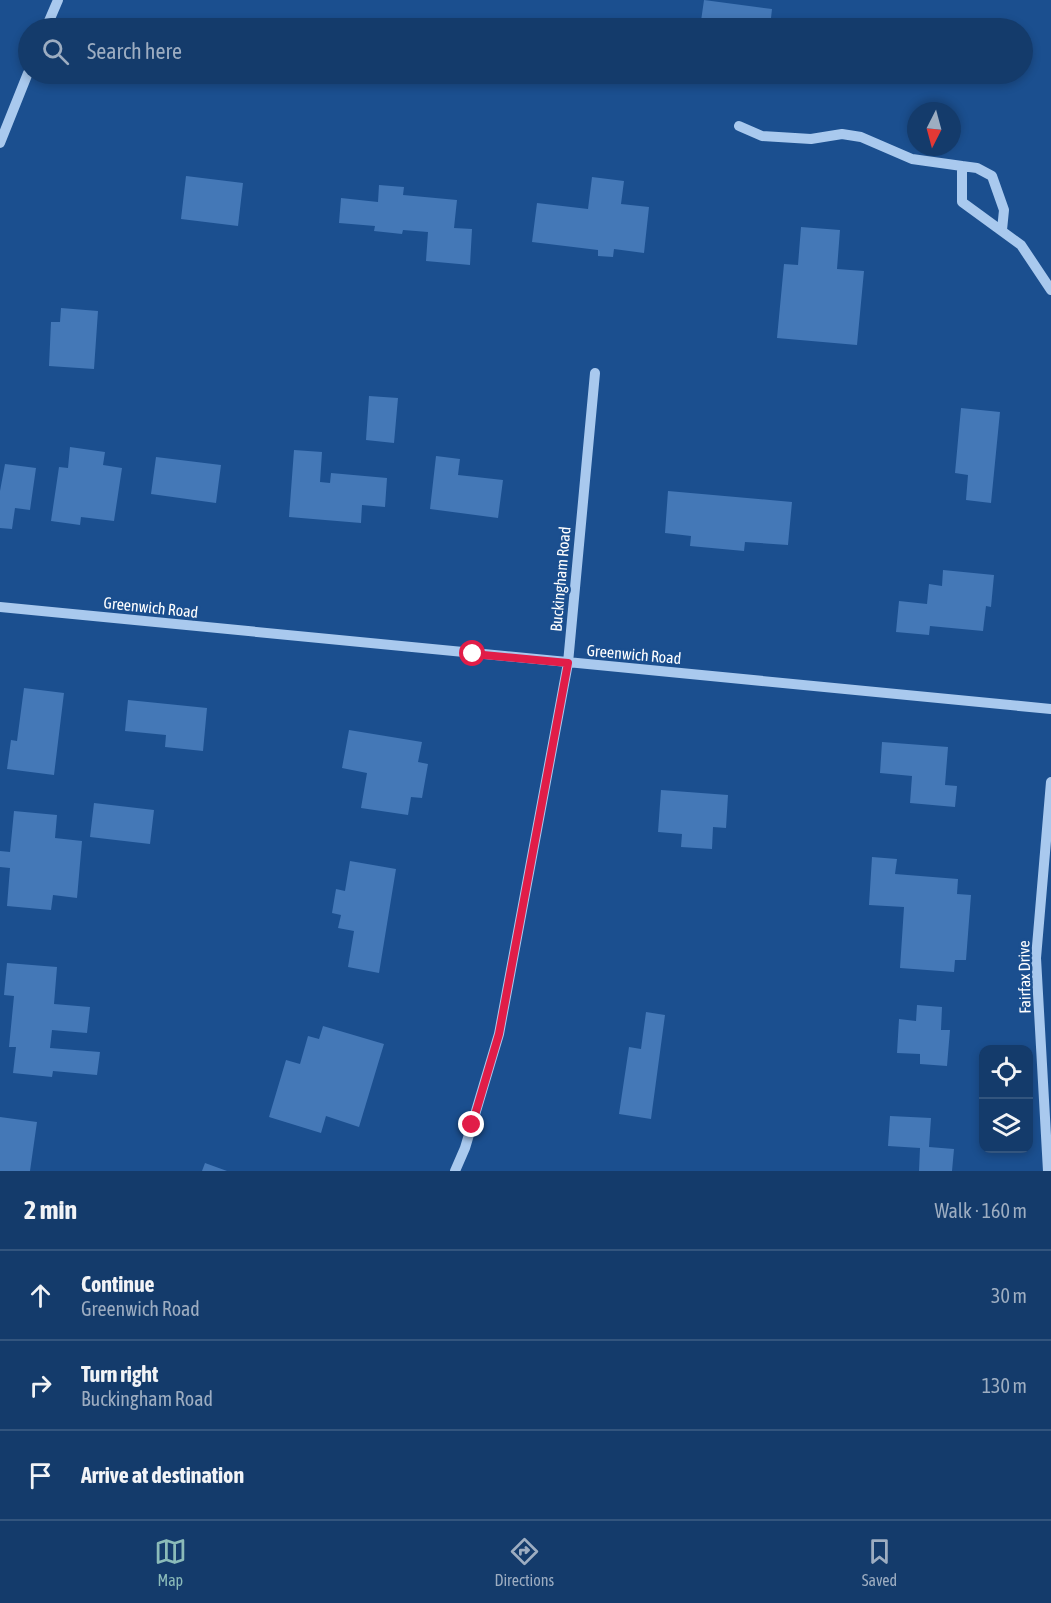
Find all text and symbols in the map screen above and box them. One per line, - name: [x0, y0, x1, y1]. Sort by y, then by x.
- search box: [18, 18, 1033, 84]
- icon: search: [39, 35, 72, 68]
- text: Search here: [87, 38, 182, 64]
- north arrow: [907, 102, 961, 156]
- street label: Buckingham Road: [546, 526, 575, 632]
- street label: Greenwich Road: [103, 593, 199, 621]
- route start: [459, 640, 485, 666]
- street label: Greenwich Road: [586, 641, 682, 667]
- street label: Fairfax Drive: [1014, 940, 1034, 1014]
- map controls: [979, 1045, 1033, 1153]
- button: locate: [979, 1045, 1033, 1099]
- button: layers: [979, 1099, 1033, 1153]
- route end: [458, 1111, 484, 1137]
- text: 2 min: [24, 1195, 77, 1225]
- text: Walk · 160 m: [935, 1199, 1027, 1222]
- text: Continue: [81, 1271, 155, 1297]
- icon: ahead: [24, 1279, 57, 1312]
- text: 30 m: [991, 1284, 1027, 1307]
- text: Greenwich Road: [81, 1297, 200, 1320]
- text: Turn right: [81, 1361, 158, 1387]
- icon: right: [24, 1369, 57, 1402]
- text: 130 m: [982, 1374, 1027, 1397]
- text: Buckingham Road: [81, 1387, 213, 1410]
- icon: arrive: [24, 1459, 57, 1492]
- text: Arrive at destination: [81, 1462, 244, 1488]
- tab: Map: [154, 1535, 187, 1589]
- tab: Directions: [494, 1535, 554, 1589]
- tab: Saved: [862, 1535, 897, 1589]

